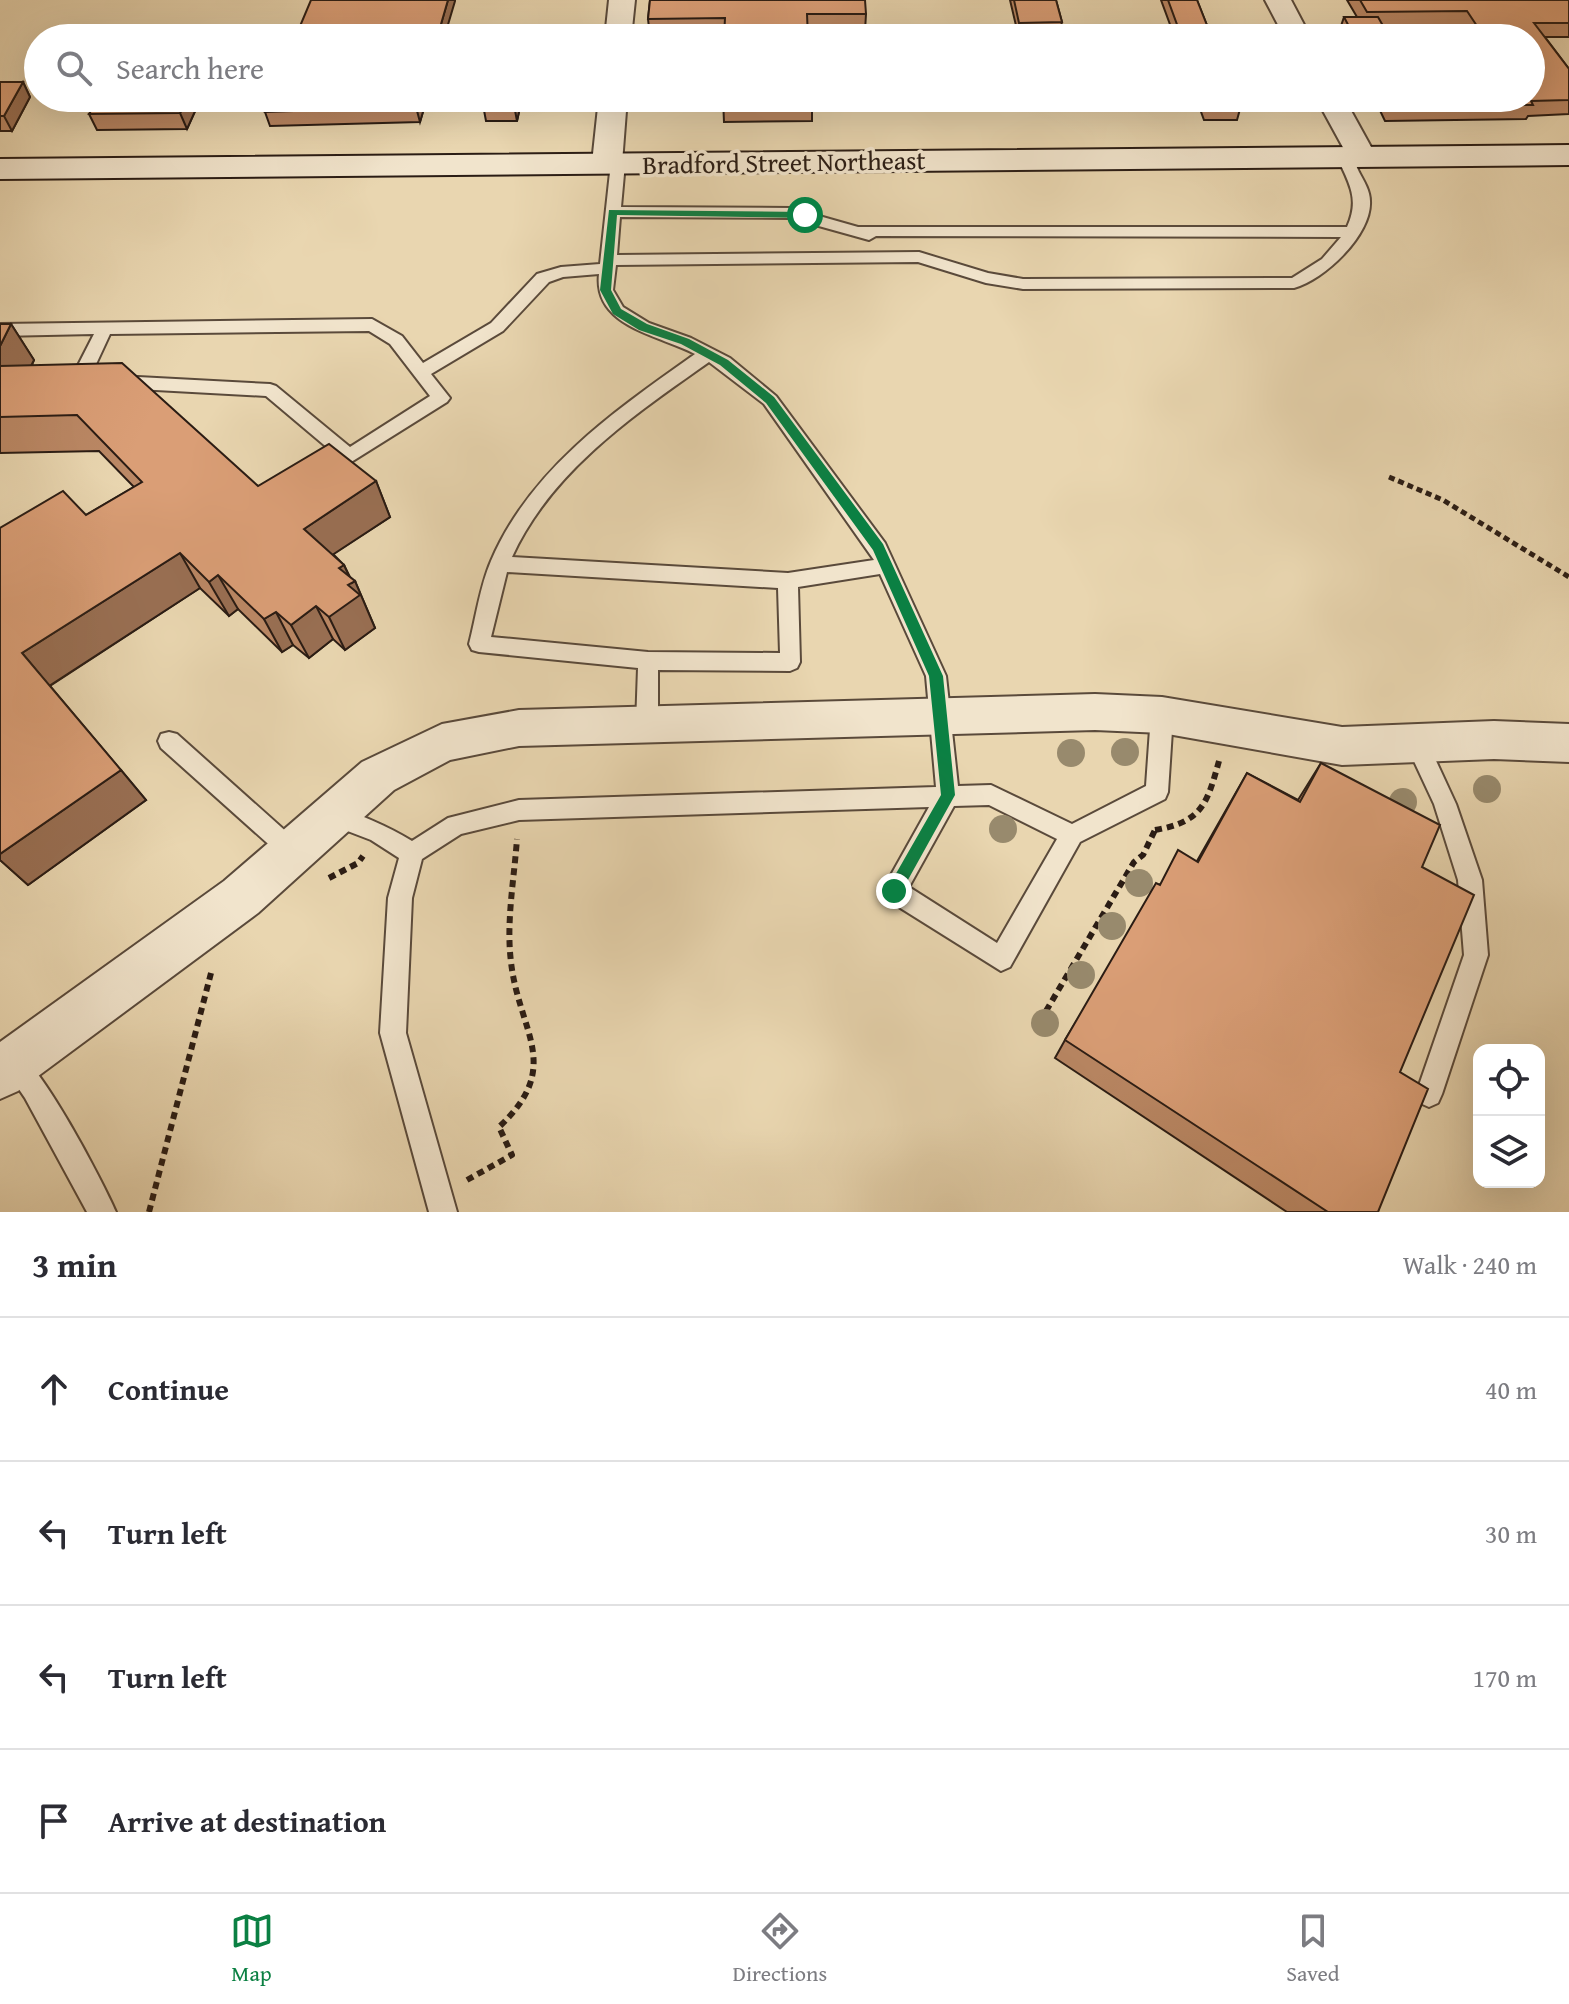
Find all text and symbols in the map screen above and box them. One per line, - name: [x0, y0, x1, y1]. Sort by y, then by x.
- search box: [24, 24, 1545, 112]
- icon: search: [52, 46, 96, 90]
- text: Search here: [116, 46, 264, 90]
- street label: Bradford Street Northeast: [642, 140, 926, 184]
- route start: [787, 197, 823, 233]
- route end: [876, 873, 912, 909]
- map controls: [1473, 1044, 1545, 1188]
- button: locate: [1473, 1044, 1545, 1116]
- button: layers: [1473, 1116, 1545, 1188]
- text: 3 min: [32, 1240, 117, 1289]
- text: Walk · 240 m: [1403, 1245, 1537, 1284]
- icon: ahead: [32, 1367, 76, 1411]
- text: Continue: [108, 1367, 229, 1411]
- text: 40 m: [1485, 1370, 1537, 1409]
- icon: left: [32, 1511, 76, 1555]
- text: Turn left: [108, 1511, 227, 1555]
- text: 30 m: [1485, 1514, 1537, 1553]
- icon: left: [32, 1655, 76, 1699]
- text: Turn left: [108, 1655, 227, 1699]
- text: 170 m: [1472, 1658, 1537, 1697]
- icon: arrive: [32, 1799, 76, 1843]
- text: Arrive at destination: [108, 1799, 386, 1843]
- tab: Map: [230, 1909, 274, 1989]
- tab: Directions: [733, 1909, 827, 1989]
- tab: Saved: [1286, 1909, 1339, 1989]

